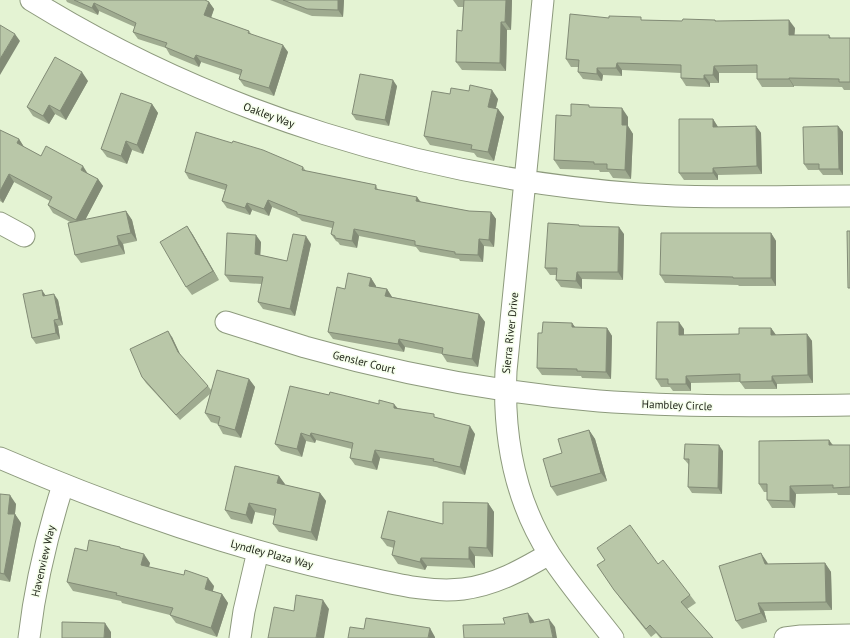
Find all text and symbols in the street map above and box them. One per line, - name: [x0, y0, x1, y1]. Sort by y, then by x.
- street label: Oakley Way: [241, 99, 297, 131]
- street label: Sierra River Drive: [499, 291, 521, 374]
- street label: Gensler Court: [331, 347, 397, 377]
- street label: Hambley Circle: [641, 397, 713, 413]
- street label: Havenview Way: [28, 523, 58, 598]
- street label: Lyndley Plaza Way: [229, 536, 316, 572]

